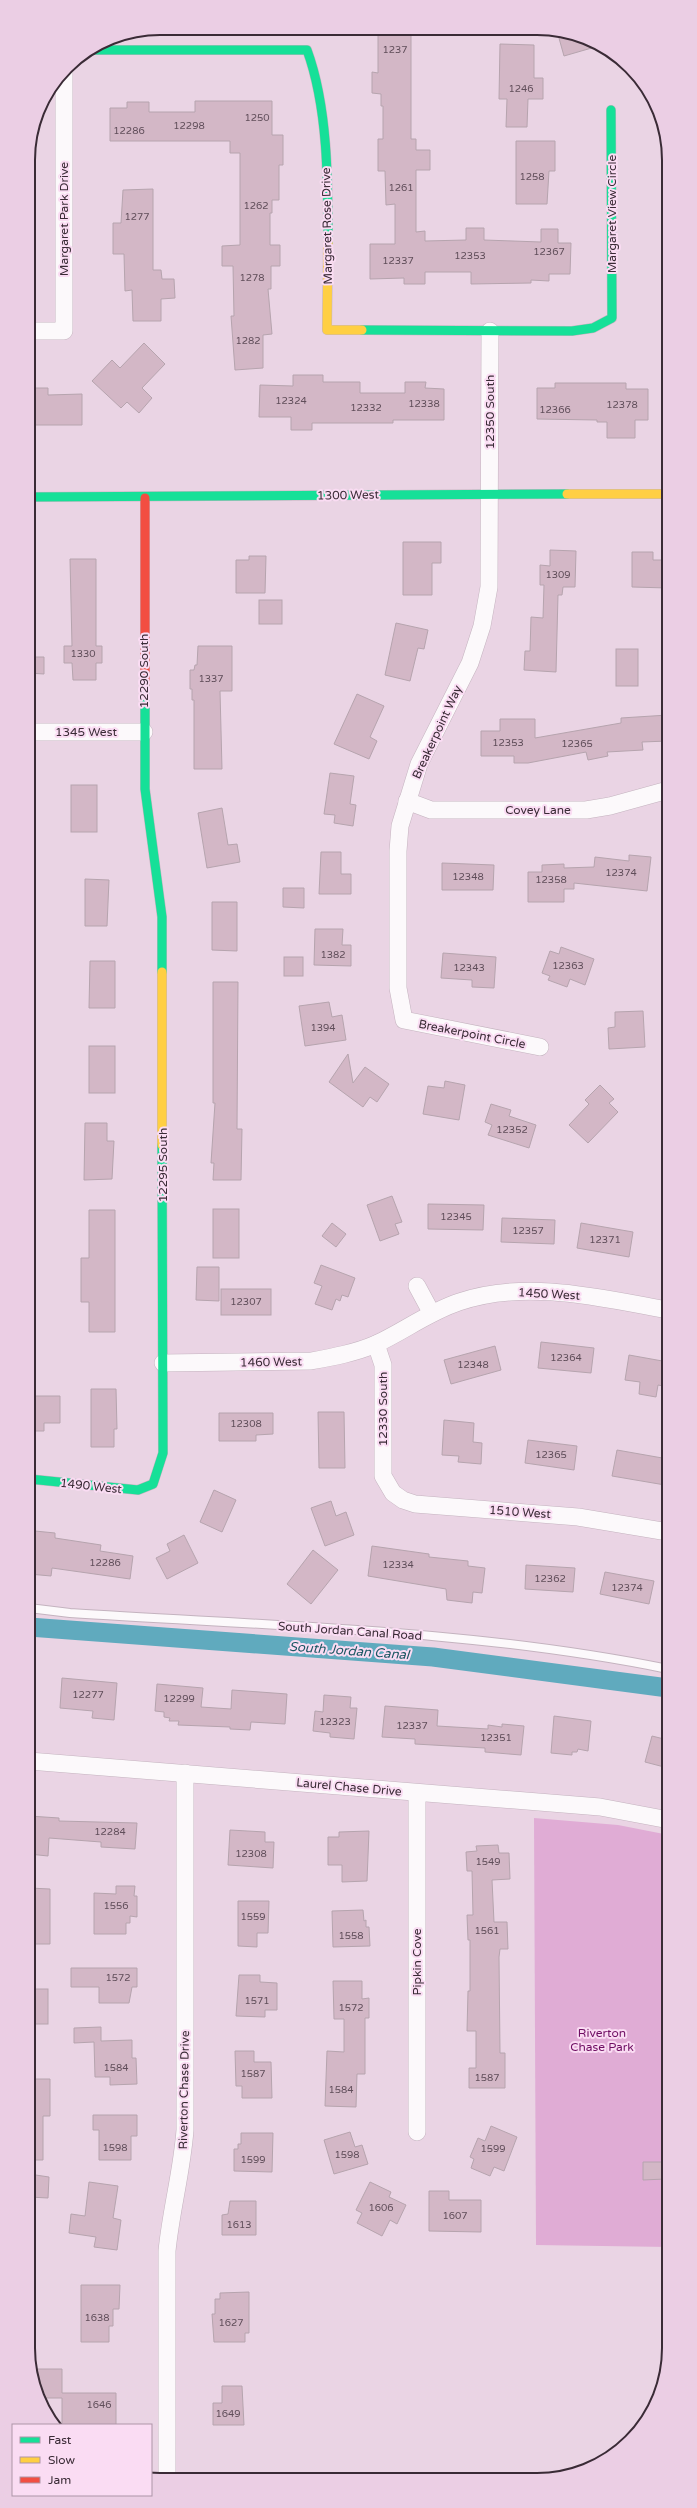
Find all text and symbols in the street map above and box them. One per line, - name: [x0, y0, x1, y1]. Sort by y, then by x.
- house number: 1237: [382, 44, 408, 56]
- house number: 1246: [508, 83, 534, 95]
- house number: 1250: [244, 112, 270, 124]
- house number: 12298: [173, 120, 205, 132]
- house number: 12286: [113, 125, 145, 137]
- street label: Margaret View Circle: [605, 155, 619, 273]
- street label: Margaret Park Drive: [57, 162, 71, 276]
- street label: Margaret Rose Drive: [319, 167, 335, 285]
- house number: 1258: [519, 171, 545, 183]
- house number: 1261: [388, 182, 414, 194]
- house number: 1262: [243, 200, 269, 212]
- house number: 1277: [124, 211, 150, 223]
- house number: 12367: [533, 246, 565, 258]
- house number: 12353: [454, 250, 486, 262]
- house number: 12337: [382, 255, 414, 267]
- house number: 1278: [239, 272, 265, 284]
- house number: 1282: [235, 335, 261, 347]
- street label: 12350 South: [483, 375, 497, 449]
- house number: 12324: [275, 395, 307, 407]
- house number: 12338: [408, 398, 440, 410]
- house number: 12378: [606, 399, 638, 411]
- house number: 12332: [350, 402, 382, 414]
- house number: 12366: [539, 404, 571, 416]
- street label: 1300 West: [317, 487, 380, 503]
- house number: 1309: [545, 569, 571, 581]
- street label: 12290 South: [137, 634, 151, 708]
- house number: 1330: [70, 648, 96, 660]
- house number: 1337: [198, 673, 224, 685]
- street label: Breakerpoint Way: [409, 683, 465, 781]
- street label: 1345 West: [55, 725, 117, 739]
- house number: 12353: [492, 737, 524, 749]
- house number: 12365: [561, 738, 593, 750]
- street label: Covey Lane: [505, 803, 571, 817]
- house number: 12374: [605, 867, 637, 879]
- house number: 12348: [452, 871, 484, 883]
- house number: 12358: [535, 874, 567, 886]
- house number: 1382: [320, 949, 346, 961]
- house number: 12363: [552, 960, 584, 972]
- house number: 12343: [453, 962, 485, 974]
- street label: Breakerpoint Circle: [417, 1017, 527, 1051]
- house number: 1394: [310, 1022, 336, 1034]
- house number: 12352: [496, 1124, 528, 1136]
- street label: 12295 South: [156, 1128, 170, 1202]
- house number: 12345: [440, 1211, 472, 1223]
- house number: 12357: [512, 1225, 544, 1237]
- house number: 12371: [589, 1234, 621, 1246]
- street label: 1450 West: [518, 1285, 581, 1303]
- house number: 12307: [230, 1296, 262, 1308]
- house number: 12364: [550, 1352, 582, 1364]
- street label: 1460 West: [240, 1354, 303, 1370]
- house number: 12348: [457, 1359, 489, 1371]
- street label: 12330 South: [376, 1372, 390, 1446]
- house number: 12308: [230, 1418, 262, 1430]
- house number: 12365: [535, 1449, 567, 1461]
- street label: 1490 West: [59, 1476, 123, 1496]
- street label: 1510 West: [489, 1503, 552, 1521]
- house number: 12286: [89, 1557, 121, 1569]
- house number: 12334: [382, 1559, 414, 1571]
- house number: 12362: [534, 1573, 566, 1585]
- house number: 12374: [611, 1582, 643, 1594]
- street label: South Jordan Canal Road: [277, 1619, 423, 1643]
- water label: South Jordan Canal: [288, 1639, 411, 1663]
- house number: 12277: [72, 1689, 104, 1701]
- house number: 12299: [163, 1693, 195, 1705]
- house number: 12323: [319, 1716, 351, 1728]
- house number: 12337: [396, 1720, 428, 1732]
- house number: 12351: [480, 1732, 512, 1744]
- street label: Laurel Chase Drive: [296, 1775, 403, 1799]
- house number: 12284: [94, 1826, 126, 1838]
- house number: 12308: [235, 1848, 267, 1860]
- house number: 1549: [475, 1856, 501, 1868]
- house number: 1556: [103, 1900, 129, 1912]
- house number: 1559: [240, 1911, 266, 1923]
- house number: 1561: [474, 1925, 500, 1937]
- street label: Pipkin Cove: [410, 1928, 424, 1995]
- house number: 1558: [338, 1930, 364, 1942]
- house number: 1572: [105, 1972, 131, 1984]
- house number: 1571: [244, 1995, 270, 2007]
- house number: 1572: [338, 2002, 364, 2014]
- park label: Riverton Chase Park: [570, 2026, 634, 2054]
- street label: Riverton Chase Drive: [176, 2030, 192, 2150]
- house number: 1584: [103, 2062, 129, 2074]
- house number: 1587: [240, 2068, 266, 2080]
- house number: 1587: [474, 2072, 500, 2084]
- house number: 1584: [328, 2084, 354, 2096]
- house number: 1598: [102, 2142, 128, 2154]
- house number: 1599: [480, 2143, 506, 2155]
- house number: 1598: [334, 2149, 360, 2161]
- house number: 1599: [240, 2154, 266, 2166]
- house number: 1606: [368, 2202, 394, 2214]
- house number: 1607: [442, 2210, 468, 2222]
- house number: 1613: [226, 2219, 252, 2231]
- house number: 1638: [84, 2312, 110, 2324]
- house number: 1627: [218, 2317, 244, 2329]
- house number: 1646: [86, 2399, 112, 2411]
- house number: 1649: [215, 2408, 241, 2420]
- legend: [12, 2424, 152, 2496]
- text: Fast: [48, 2433, 72, 2447]
- text: Slow: [48, 2453, 75, 2467]
- text: Jam: [48, 2473, 71, 2487]

